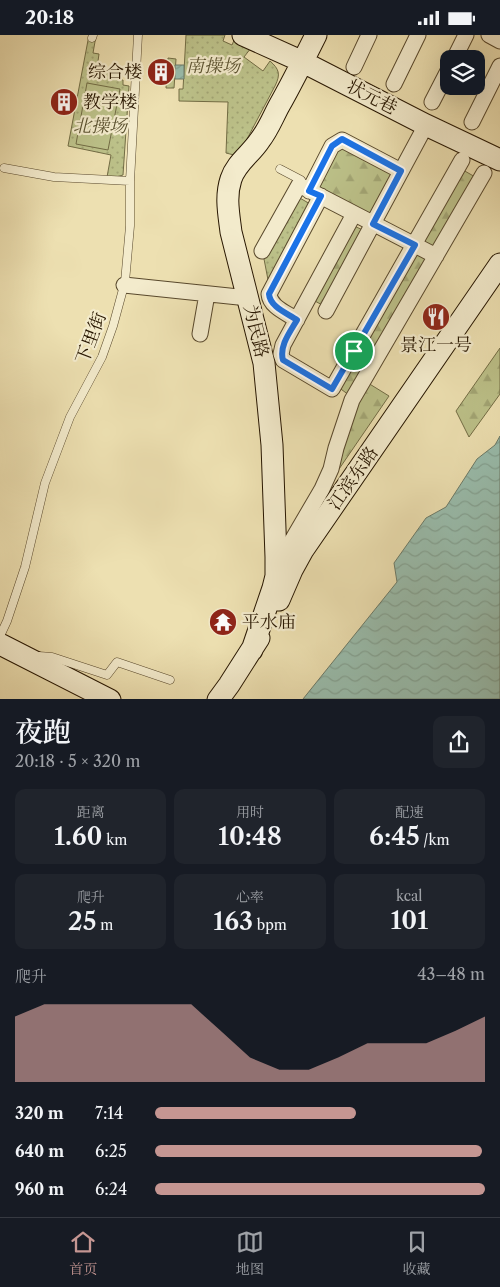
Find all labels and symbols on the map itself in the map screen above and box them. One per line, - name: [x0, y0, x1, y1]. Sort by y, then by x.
- park label: 南操场: [186, 55, 242, 77]
- building icon: 综合楼: [146, 57, 176, 87]
- place label: 综合楼: [88, 61, 142, 83]
- street label: 状元巷: [343, 75, 401, 119]
- building icon: 教学楼: [49, 87, 79, 117]
- place label: 教学楼: [83, 91, 137, 113]
- park label: 北操场: [73, 115, 129, 137]
- street label: 为民路: [239, 302, 273, 360]
- restaurant icon: 景江一号: [421, 302, 451, 332]
- street label: 下里街: [71, 309, 111, 367]
- pin: [333, 330, 375, 372]
- place label: 景江一号: [400, 334, 472, 356]
- street label: 江滨东路: [323, 442, 383, 514]
- temple icon: 平水庙: [208, 607, 238, 637]
- place label: 平水庙: [242, 611, 296, 633]

